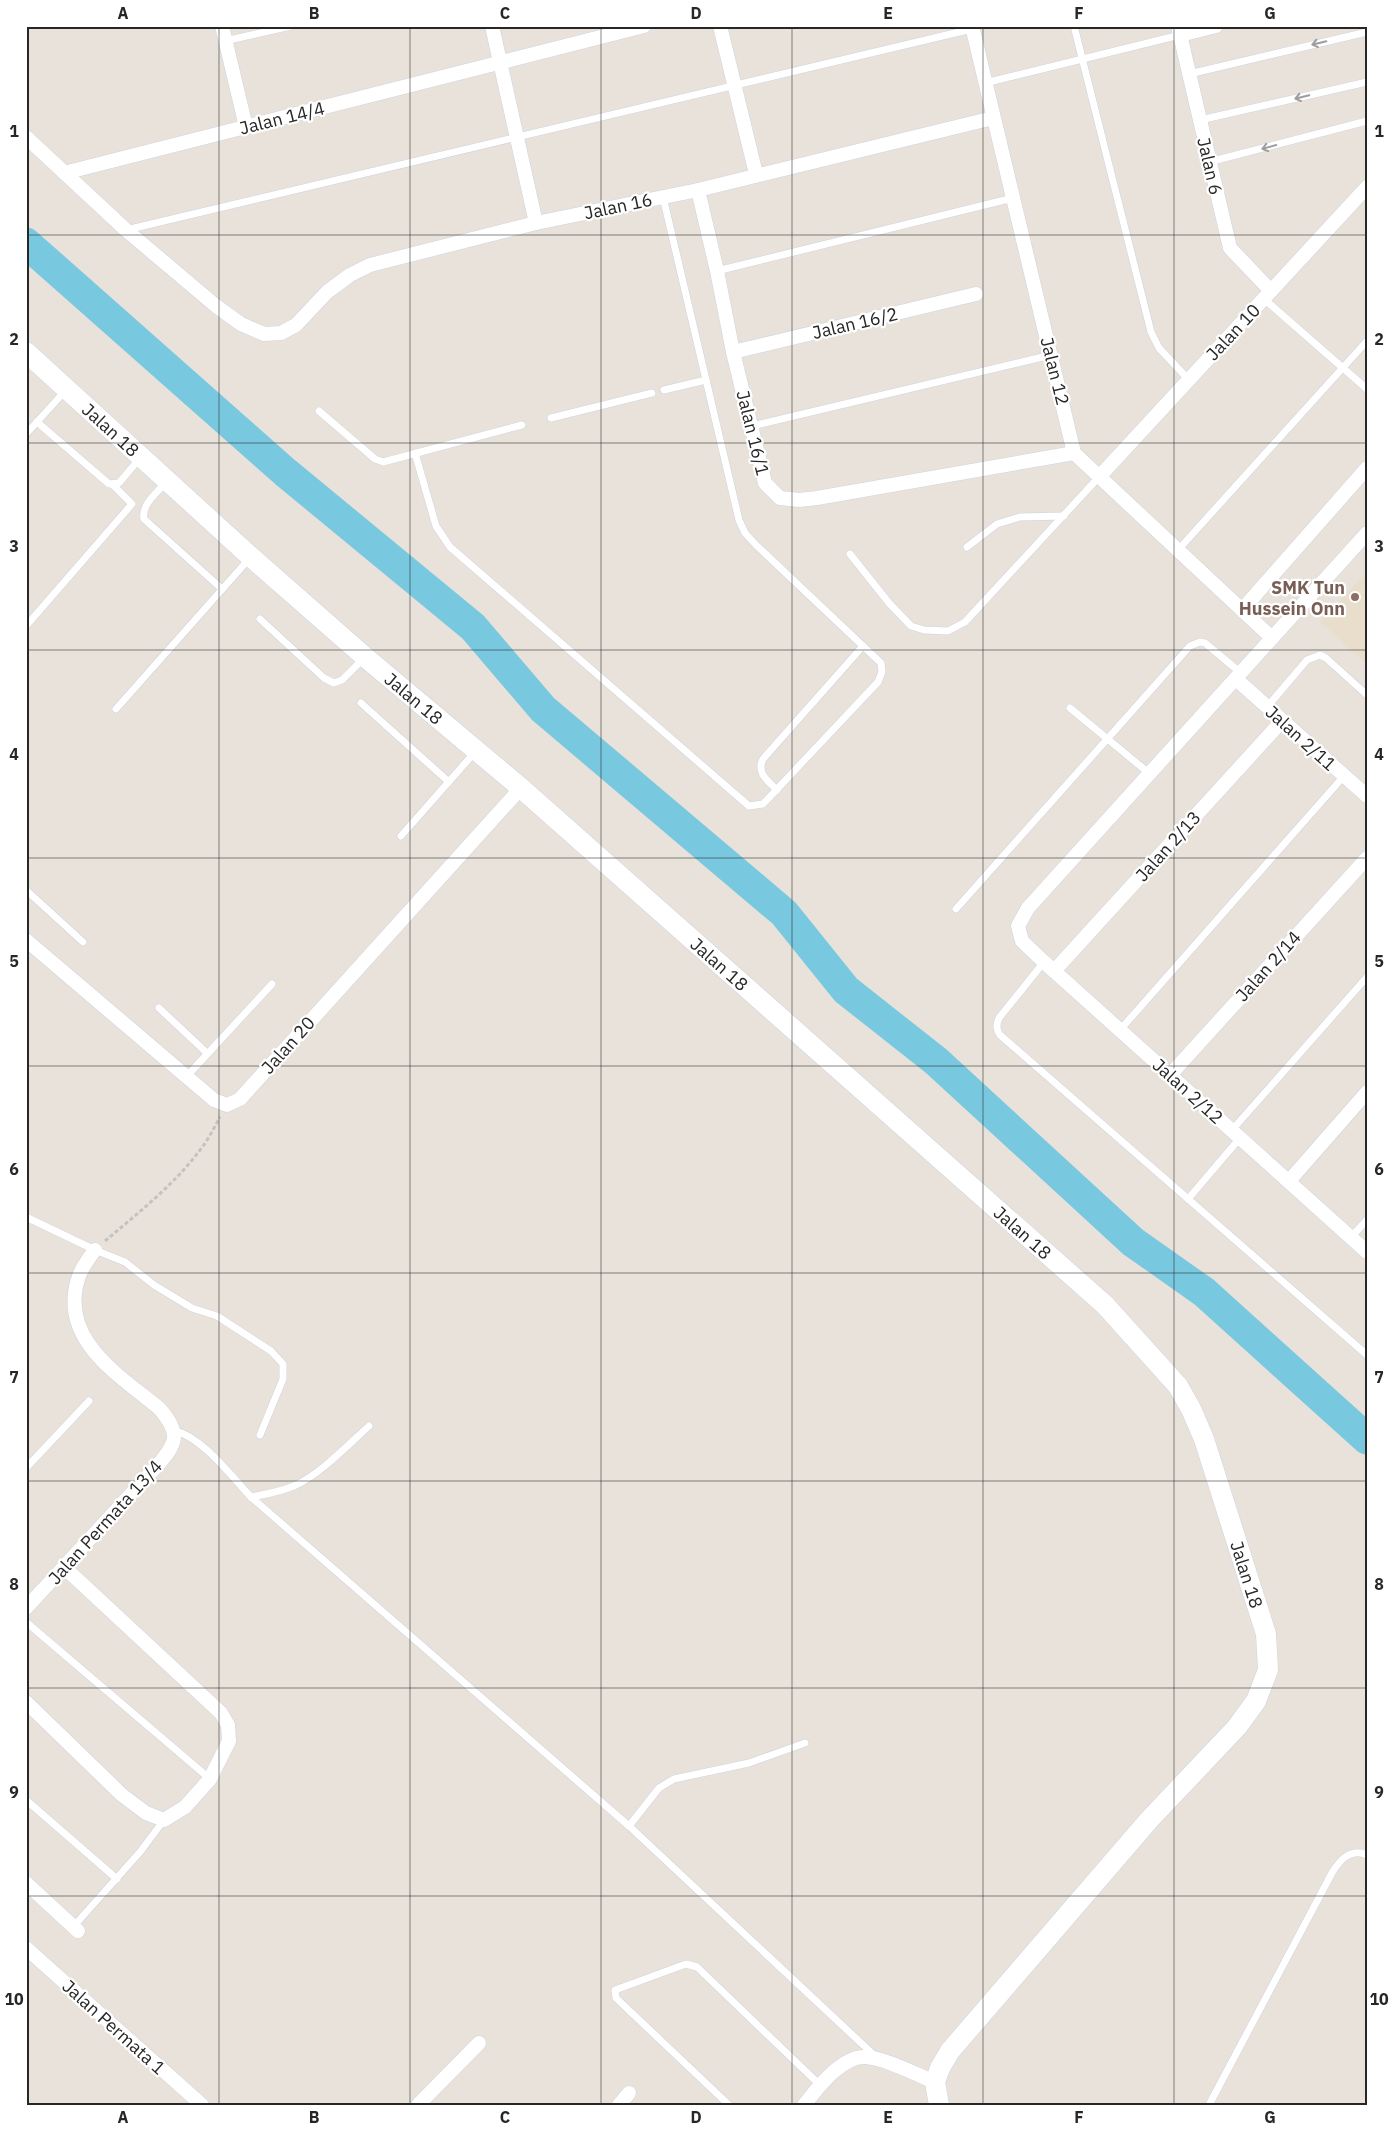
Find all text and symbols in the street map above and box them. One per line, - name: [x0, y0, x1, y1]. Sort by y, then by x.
- text: A: [118, 3, 129, 23]
- text: B: [309, 3, 320, 23]
- text: C: [500, 3, 510, 23]
- text: D: [690, 3, 702, 23]
- text: E: [883, 3, 893, 23]
- text: F: [1074, 3, 1084, 23]
- text: G: [1264, 3, 1276, 23]
- one-way arrow: [1312, 39, 1328, 48]
- one-way arrow: [1295, 93, 1311, 102]
- street label: Jalan 14/4: [237, 96, 327, 140]
- text: 1: [9, 121, 19, 141]
- text: 1: [1374, 121, 1384, 141]
- street label: Jalan 6: [1192, 135, 1228, 197]
- one-way arrow: [1261, 143, 1277, 152]
- street label: Jalan 16: [582, 188, 654, 224]
- street label: Jalan 10: [1201, 299, 1265, 365]
- street label: Jalan 16/2: [810, 302, 900, 344]
- text: 2: [9, 329, 19, 349]
- text: 2: [1374, 329, 1384, 349]
- street label: Jalan 12: [1035, 335, 1075, 407]
- street label: Jalan 16/1: [731, 388, 775, 478]
- street label: Jalan 18: [78, 398, 144, 461]
- text: 3: [9, 536, 19, 556]
- text: 3: [1374, 536, 1384, 556]
- place label: SMK Tun Hussein Onn: [1239, 576, 1345, 620]
- marker: SMK Tun Hussein Onn: [1349, 591, 1361, 603]
- street label: Jalan 18: [380, 667, 448, 729]
- street label: Jalan 2/11: [1261, 700, 1341, 776]
- text: 4: [9, 744, 19, 764]
- text: 4: [1374, 744, 1384, 764]
- street label: Jalan 2/13: [1130, 806, 1206, 886]
- street label: Jalan 2/14: [1230, 926, 1306, 1006]
- street label: Jalan 18: [686, 932, 753, 995]
- text: 5: [9, 951, 19, 971]
- text: 5: [1374, 951, 1384, 971]
- street label: Jalan 20: [256, 1012, 320, 1078]
- street label: Jalan 2/12: [1148, 1053, 1228, 1129]
- text: 6: [9, 1159, 19, 1179]
- text: 6: [1374, 1159, 1384, 1179]
- street label: Jalan 18: [989, 1201, 1056, 1264]
- text: 7: [9, 1367, 19, 1387]
- text: 7: [1374, 1367, 1384, 1387]
- street label: Jalan Permata 13/4: [43, 1455, 167, 1589]
- street label: Jalan 18: [1226, 1538, 1269, 1611]
- text: 8: [9, 1574, 19, 1594]
- text: 8: [1374, 1574, 1384, 1594]
- text: 9: [9, 1782, 19, 1802]
- text: 9: [1374, 1782, 1384, 1802]
- street label: Jalan Permata 1: [58, 1975, 170, 2079]
- text: 10: [4, 1989, 24, 2009]
- text: 10: [1369, 1989, 1389, 2009]
- text: A: [118, 2107, 129, 2127]
- text: B: [309, 2107, 320, 2127]
- text: C: [500, 2107, 510, 2127]
- text: D: [690, 2107, 702, 2127]
- text: E: [883, 2107, 893, 2127]
- text: F: [1074, 2107, 1084, 2127]
- text: G: [1264, 2107, 1276, 2127]

